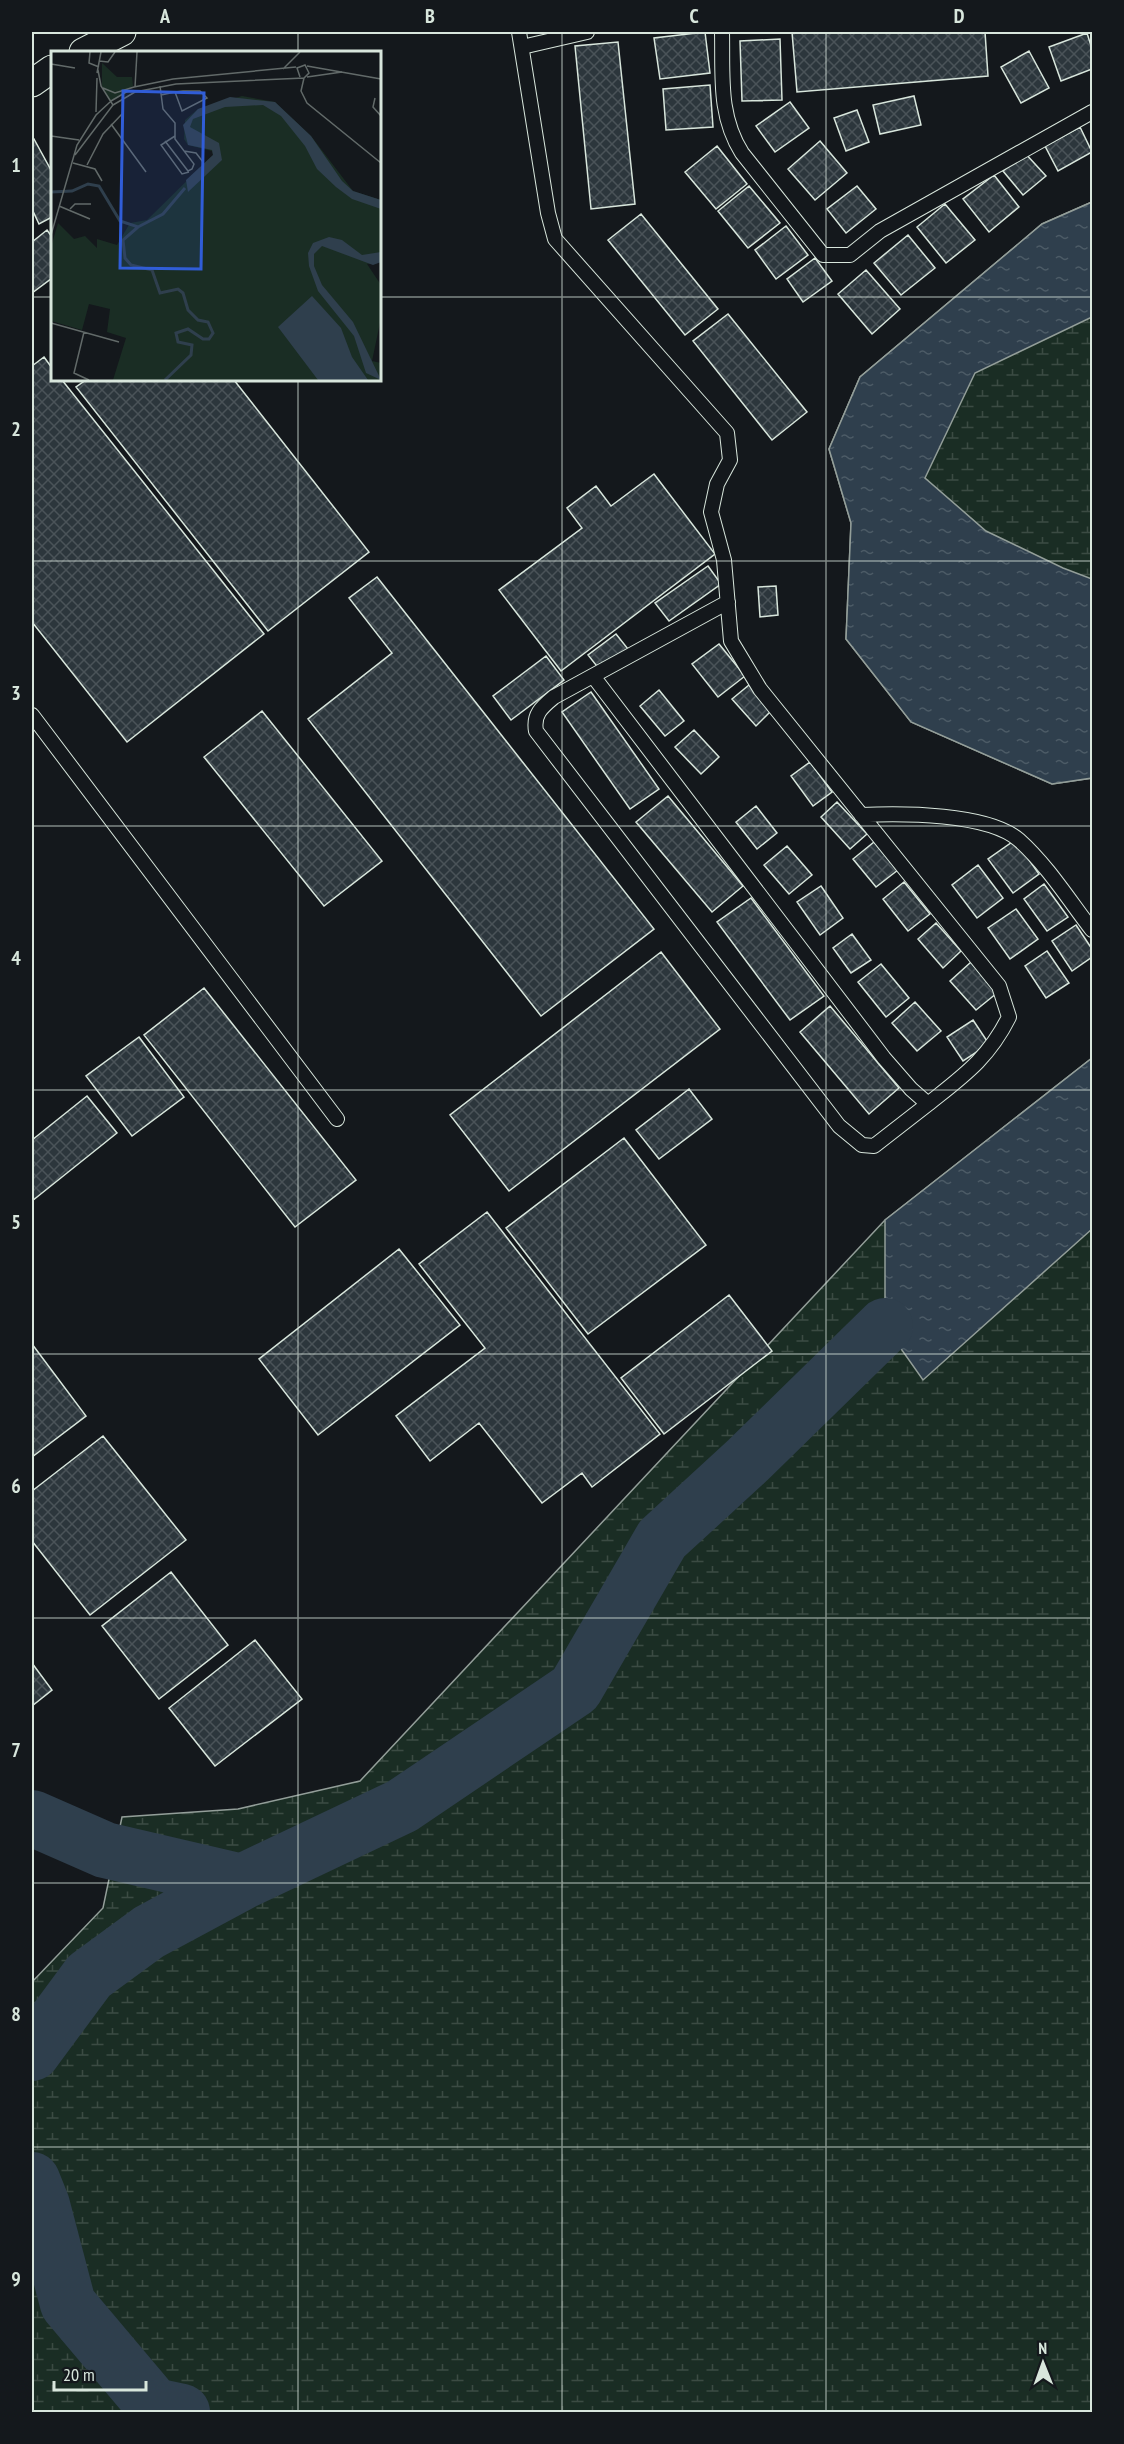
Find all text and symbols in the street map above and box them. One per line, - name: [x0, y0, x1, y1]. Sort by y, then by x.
- text: A: [159, 3, 171, 29]
- text: B: [425, 3, 435, 29]
- text: C: [689, 3, 699, 29]
- text: D: [954, 3, 965, 29]
- inset map: [51, 51, 381, 381]
- text: 1: [11, 152, 21, 178]
- text: 2: [11, 416, 21, 442]
- text: 3: [11, 680, 21, 706]
- text: 4: [11, 945, 21, 971]
- text: 5: [11, 1209, 21, 1235]
- text: 6: [11, 1473, 21, 1499]
- text: 7: [11, 1737, 21, 1763]
- text: 8: [11, 2001, 21, 2027]
- text: 9: [11, 2266, 21, 2292]
- north arrow: [1013, 2333, 1073, 2393]
- text: N: [1038, 2338, 1047, 2358]
- scale bar: [54, 2354, 146, 2392]
- text: 20 m: [63, 2363, 95, 2386]

